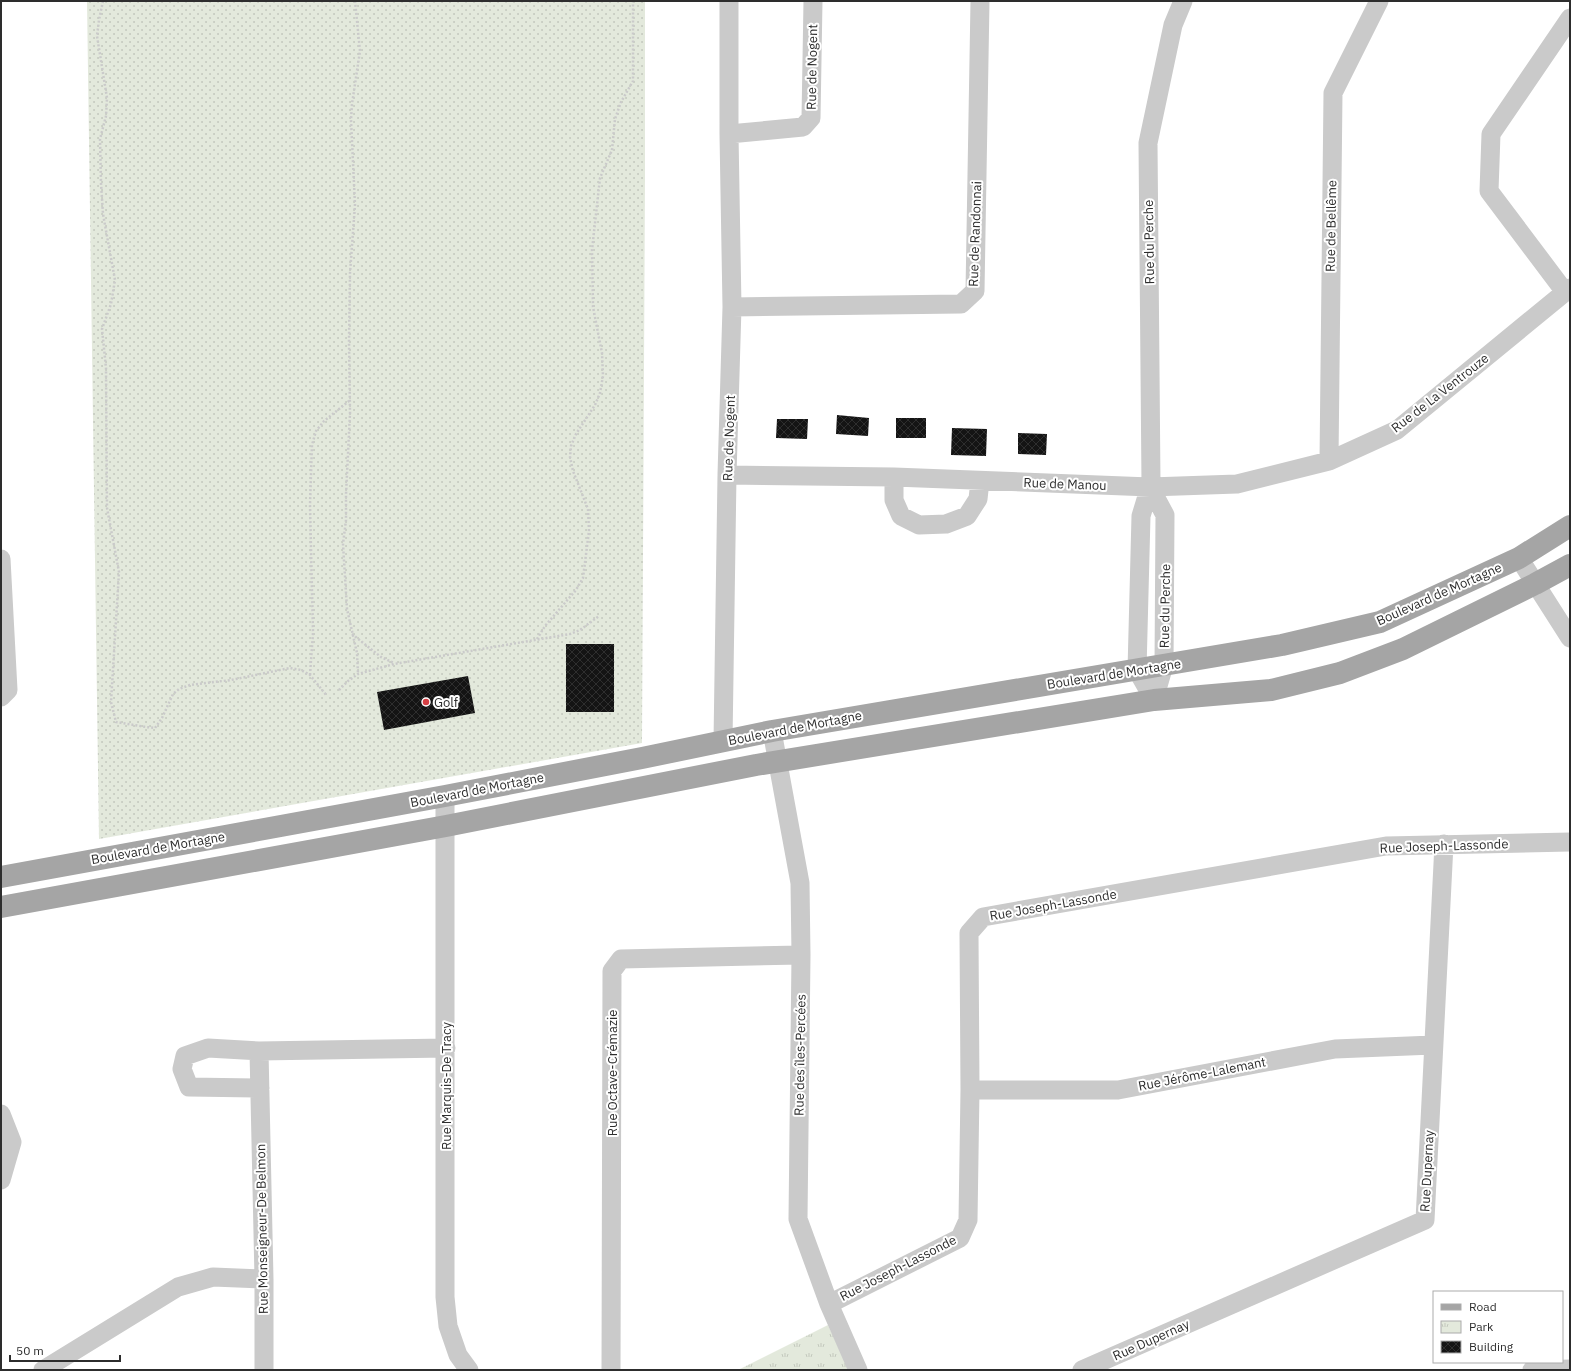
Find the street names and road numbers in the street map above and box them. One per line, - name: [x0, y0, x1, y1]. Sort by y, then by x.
- street label: Rue de Nogent: [803, 24, 821, 110]
- street label: Rue de Bellême: [1322, 180, 1340, 272]
- street label: Rue de Randonnai: [965, 181, 985, 287]
- street label: Rue du Perche: [1140, 200, 1158, 284]
- street label: Rue de La Ventrouze: [1388, 350, 1492, 436]
- street label: Rue de Nogent: [719, 395, 739, 481]
- street label: Rue de Manou: [1023, 474, 1107, 494]
- street label: Boulevard de Mortagne: [1374, 559, 1504, 629]
- street label: Rue du Perche: [1156, 564, 1174, 648]
- street label: Boulevard de Mortagne: [1046, 655, 1182, 693]
- street label: Boulevard de Mortagne: [727, 707, 863, 749]
- street label: Boulevard de Mortagne: [409, 769, 545, 811]
- street label: Boulevard de Mortagne: [90, 828, 226, 868]
- street label: Rue Joseph-Lassonde: [1379, 835, 1509, 857]
- street label: Rue Joseph-Lassonde: [988, 885, 1118, 925]
- street label: Rue des îles-Percées: [790, 994, 810, 1116]
- street label: Rue Octave-Crémazie: [604, 1010, 621, 1136]
- street label: Rue Marquis-De Tracy: [438, 1021, 455, 1150]
- street label: Rue Jérôme-Lalemant: [1137, 1053, 1267, 1095]
- street label: Rue Dupernay: [1416, 1129, 1438, 1212]
- street label: Rue Monseigneur-De Belmon: [252, 1144, 272, 1314]
- street label: Rue Joseph-Lassonde: [837, 1231, 959, 1305]
- street label: Rue Dupernay: [1110, 1315, 1192, 1364]

